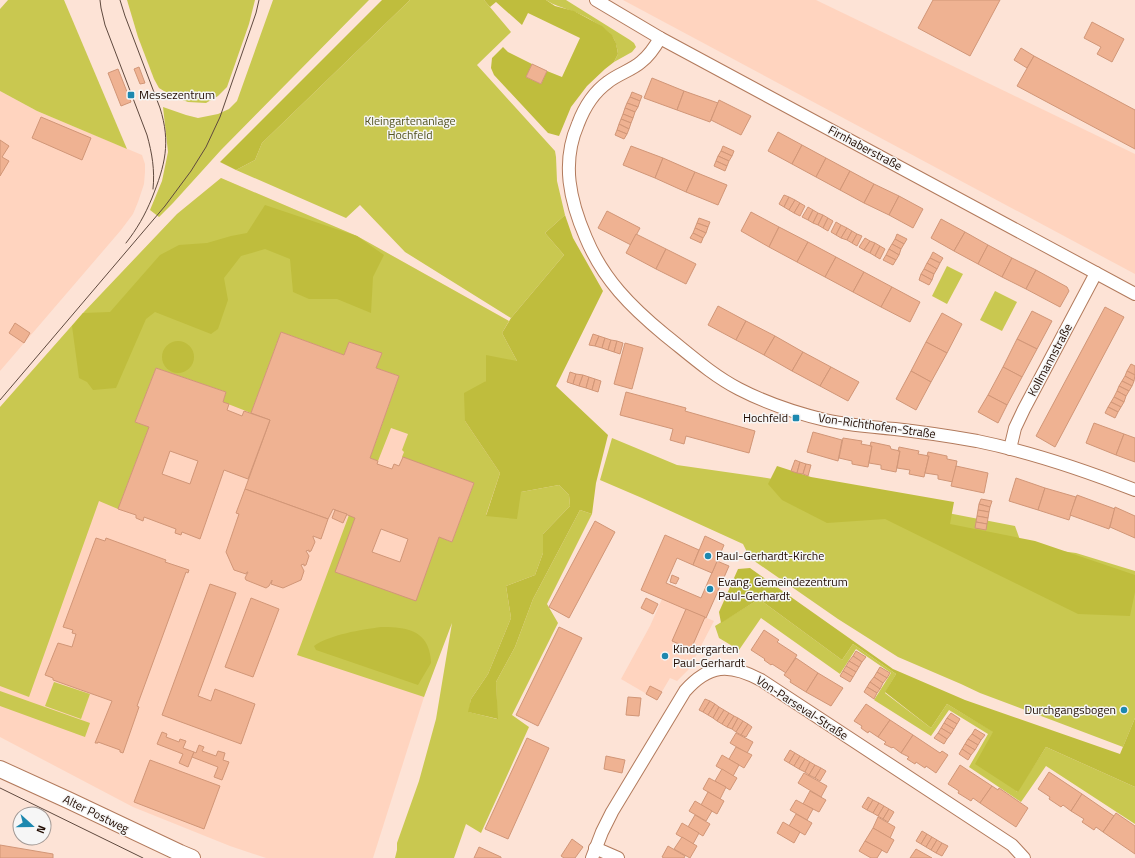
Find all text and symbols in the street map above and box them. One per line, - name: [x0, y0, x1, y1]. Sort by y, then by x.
- place label: Messezentrum: [139, 85, 215, 104]
- marker: Messezentrum: [126, 90, 136, 100]
- park label: Kleingartenanlage Hochfeld: [364, 111, 456, 144]
- street label: Firnhaberstraße: [825, 120, 906, 175]
- street label: Kollmannstraße: [1022, 320, 1077, 400]
- place label: Hochfeld: [743, 408, 788, 427]
- street label: Von-Richthofen-Straße: [817, 408, 937, 443]
- marker: Hochfeld: [791, 413, 801, 423]
- place label: Paul-Gerhardt-Kirche: [716, 546, 824, 565]
- marker: Paul-Gerhardt-Kirche: [703, 551, 713, 561]
- place label: Evang. Gemeindezentrum Paul-Gerhardt: [718, 572, 848, 605]
- marker: Evang. Gemeindezentrum Paul-Gerhardt: [705, 584, 715, 594]
- place label: Kindergarten Paul-Gerhardt: [673, 639, 746, 672]
- marker: Kindergarten Paul-Gerhardt: [660, 651, 670, 661]
- street label: Von-Parseval-Straße: [752, 671, 852, 745]
- place label: Durchgangsbogen: [1024, 700, 1116, 719]
- marker: Durchgangsbogen: [1119, 705, 1129, 715]
- street label: Alter Postweg: [60, 789, 133, 838]
- north arrow: [12, 806, 52, 846]
- text: N: [33, 823, 50, 836]

